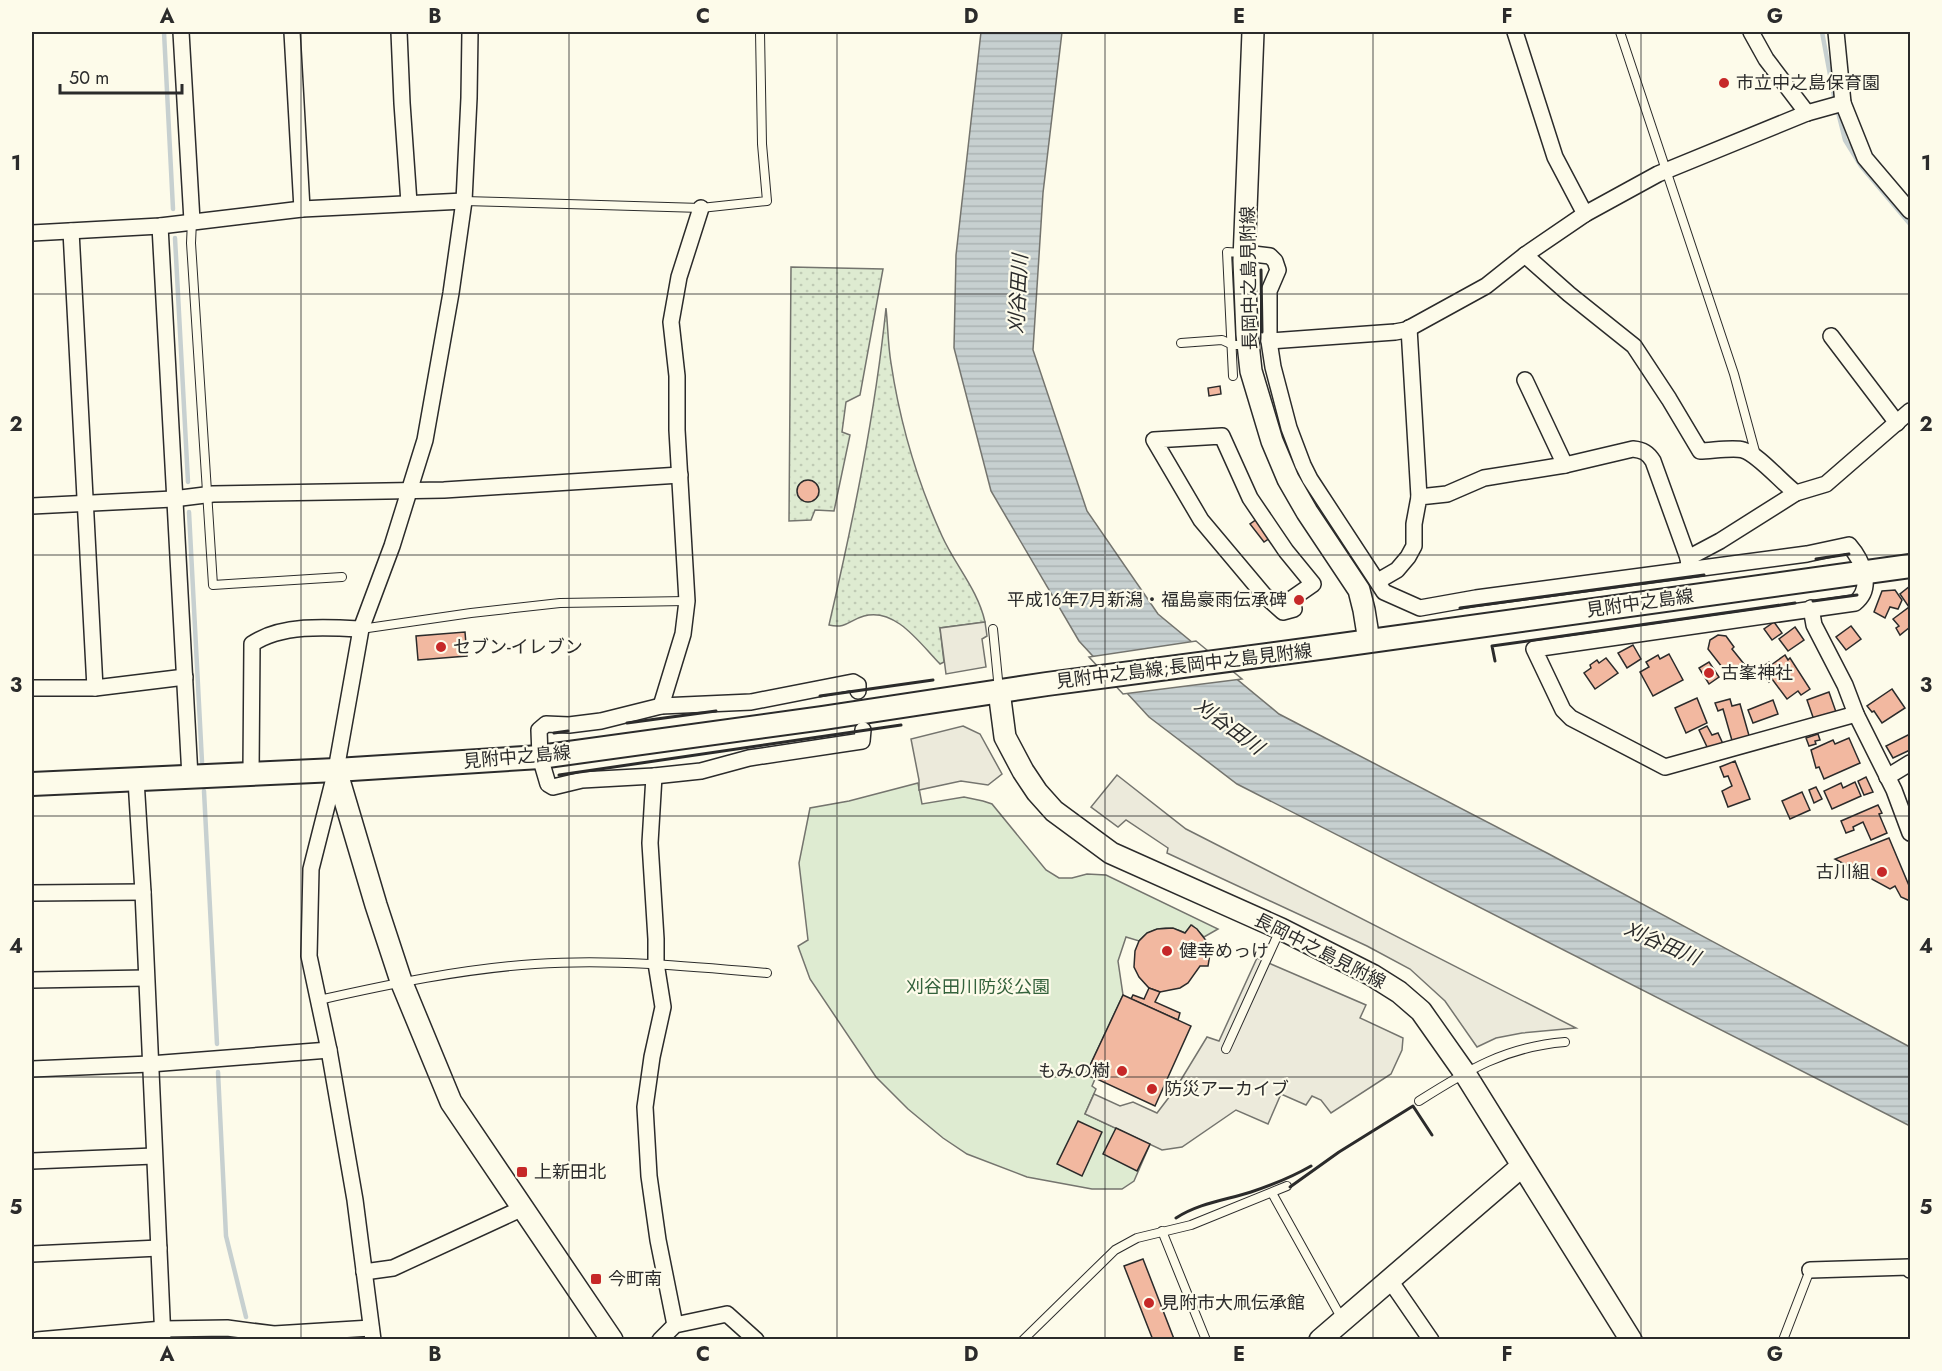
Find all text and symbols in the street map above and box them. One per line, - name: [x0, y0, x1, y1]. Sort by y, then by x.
- text: A: [159, 2, 175, 31]
- text: B: [428, 2, 442, 31]
- text: C: [696, 2, 710, 31]
- text: D: [964, 2, 978, 31]
- text: E: [1233, 2, 1245, 31]
- text: F: [1501, 2, 1513, 31]
- text: G: [1767, 2, 1783, 31]
- scale bar: [60, 57, 182, 95]
- text: 50 m: [69, 65, 109, 91]
- place label: 市立中之島保育園: [1736, 70, 1880, 96]
- marker: 市立中之島保育園: [1717, 76, 1731, 90]
- text: 1: [11, 149, 21, 178]
- text: 1: [1921, 149, 1931, 178]
- street label: 長岡中之島見附線: [1235, 206, 1263, 350]
- water label: 刈谷田川: [1002, 251, 1035, 335]
- text: 2: [9, 410, 23, 439]
- text: 2: [1919, 410, 1933, 439]
- street label: 見附中之島線: [1585, 583, 1695, 623]
- place label: 平成16年7月新潟・福島豪雨伝承碑: [1007, 587, 1287, 613]
- marker: 平成16年7月新潟・福島豪雨伝承碑: [1292, 593, 1306, 607]
- place label: セブン-イレブン: [453, 634, 583, 660]
- street label: 見附中之島線;長岡中之島見附線: [1054, 637, 1314, 695]
- marker: セブン-イレブン: [434, 640, 448, 654]
- place label: 古峯神社: [1721, 660, 1793, 686]
- marker: 古峯神社: [1702, 666, 1716, 680]
- text: 3: [10, 671, 22, 700]
- text: 3: [1920, 671, 1932, 700]
- water label: 刈谷田川: [1188, 691, 1271, 763]
- street label: 見附中之島線: [462, 739, 572, 775]
- place label: 古川組: [1816, 859, 1870, 885]
- marker: 古川組: [1875, 865, 1889, 879]
- street label: 長岡中之島見附線: [1250, 907, 1390, 995]
- water label: 刈谷田川: [1619, 914, 1706, 973]
- text: 4: [9, 932, 23, 961]
- text: 4: [1919, 932, 1933, 961]
- place label: 健幸めっけ: [1179, 938, 1269, 964]
- marker: 健幸めっけ: [1160, 944, 1174, 958]
- park label: 刈谷田川防災公園: [906, 974, 1050, 1000]
- place label: もみの樹: [1038, 1058, 1110, 1084]
- marker: もみの樹: [1115, 1064, 1129, 1078]
- place label: 防災アーカイブ: [1164, 1076, 1289, 1102]
- marker: 防災アーカイブ: [1145, 1082, 1159, 1096]
- place label: 上新田北: [534, 1159, 606, 1185]
- marker: 上新田北: [515, 1165, 529, 1179]
- text: 5: [10, 1193, 23, 1222]
- text: 5: [1920, 1193, 1933, 1222]
- place label: 今町南: [608, 1266, 662, 1292]
- marker: 今町南: [589, 1272, 603, 1286]
- place label: 見附市大凧伝承館: [1161, 1290, 1305, 1316]
- marker: 見附市大凧伝承館: [1142, 1296, 1156, 1310]
- text: A: [159, 1340, 175, 1369]
- text: B: [428, 1340, 442, 1369]
- text: C: [696, 1340, 710, 1369]
- text: D: [964, 1340, 978, 1369]
- text: E: [1233, 1340, 1245, 1369]
- text: F: [1501, 1340, 1513, 1369]
- text: G: [1767, 1340, 1783, 1369]

